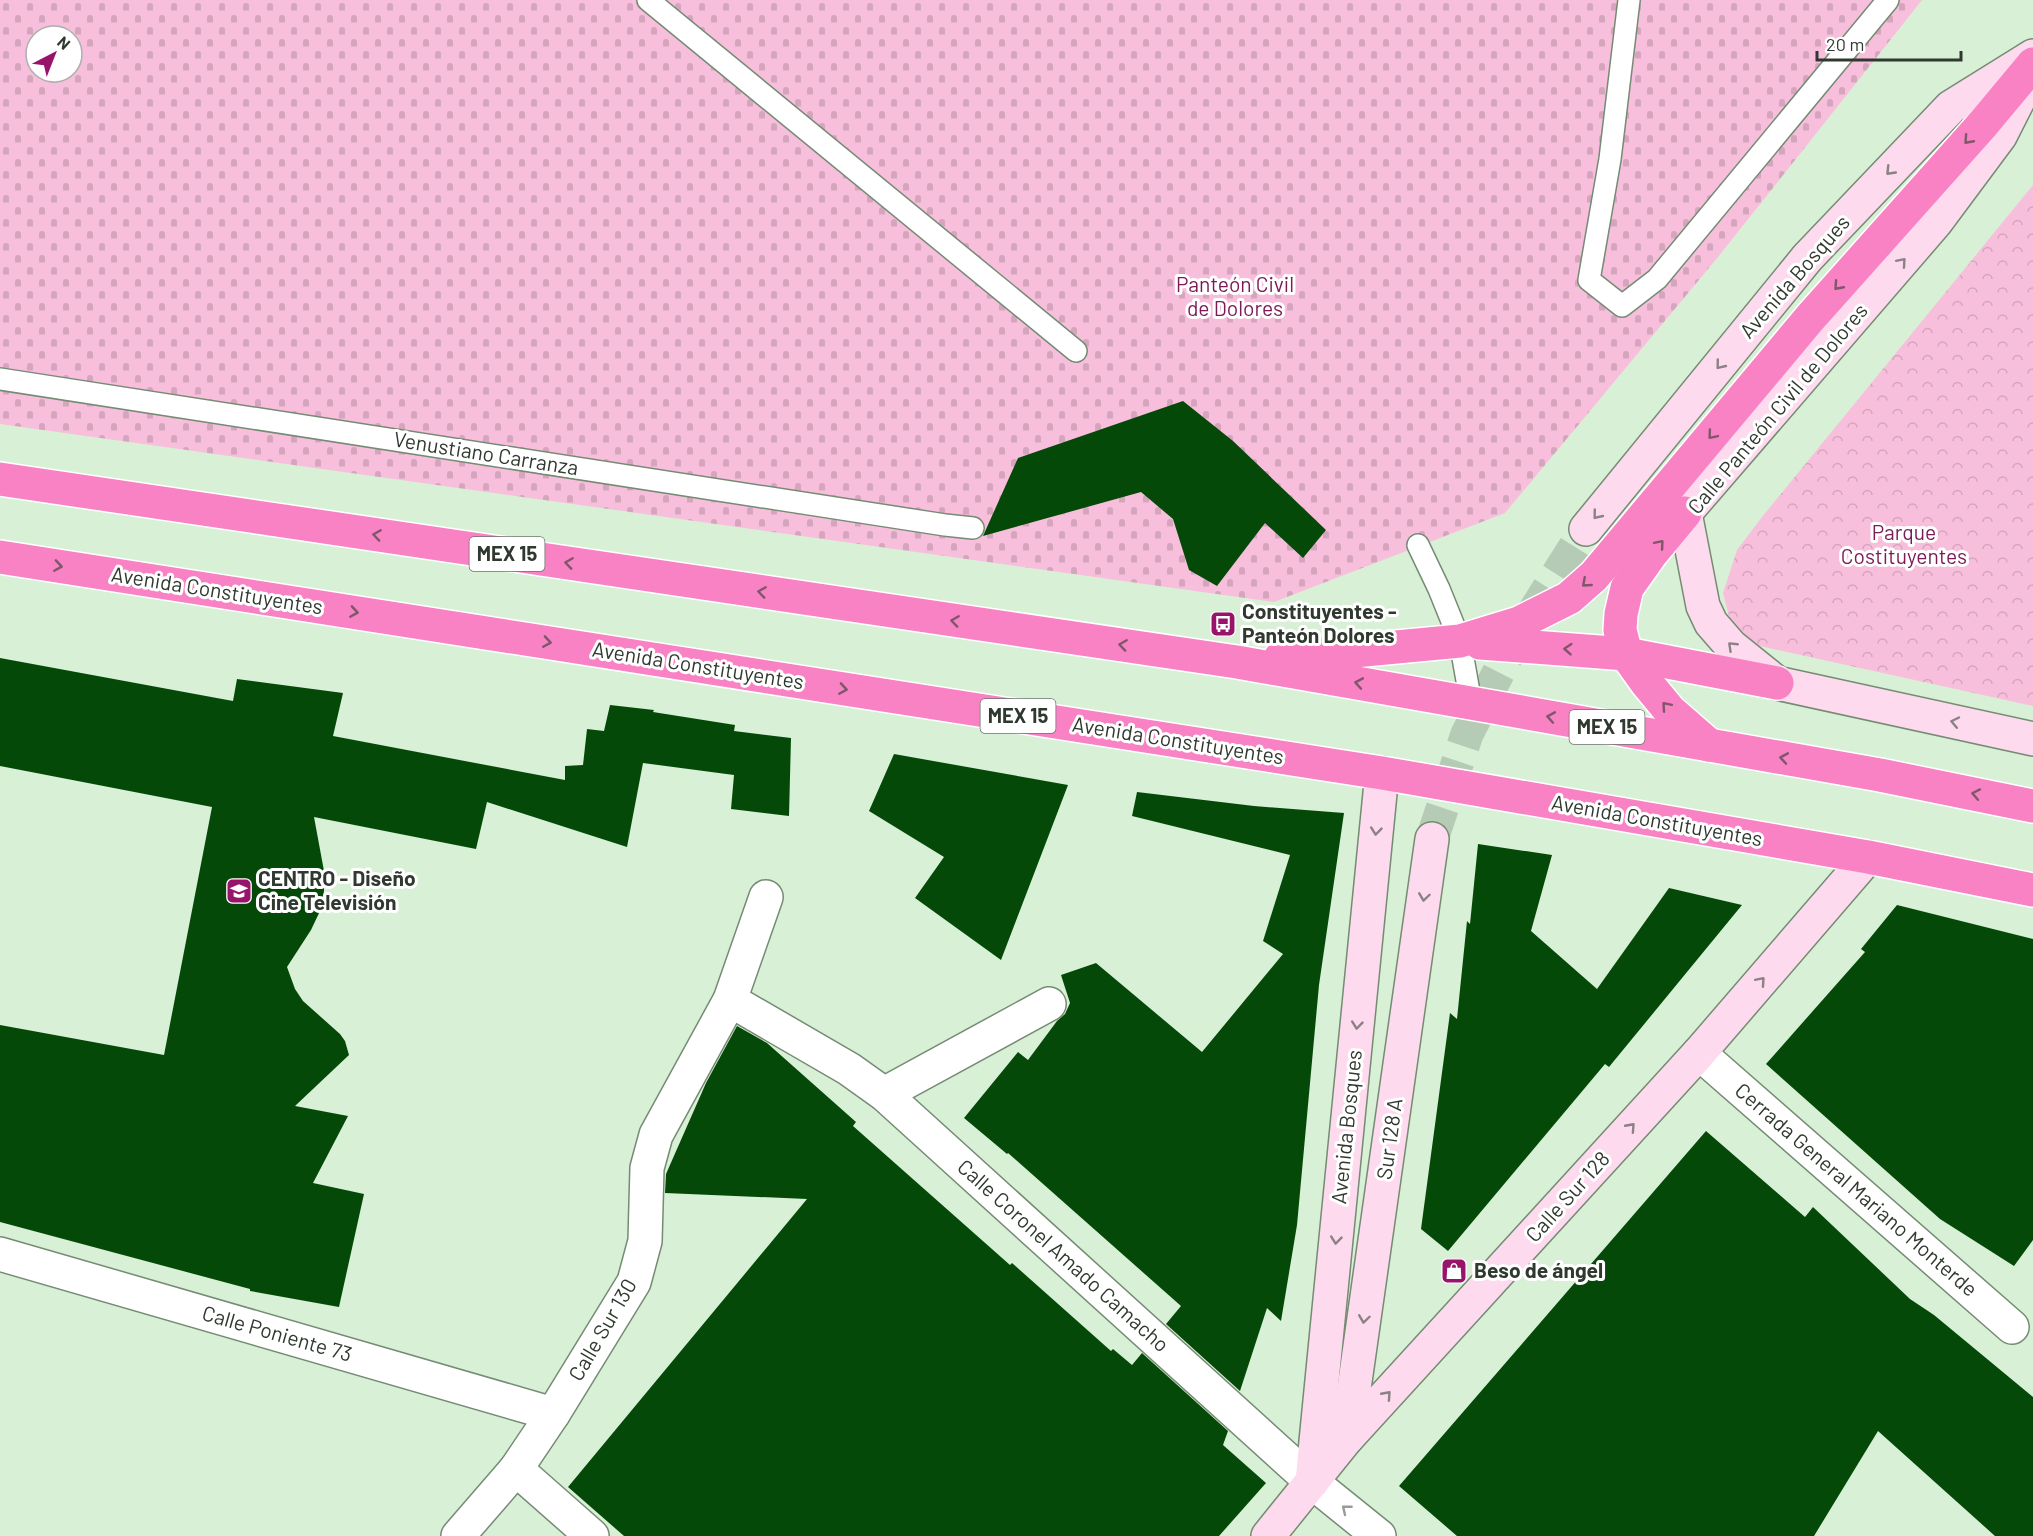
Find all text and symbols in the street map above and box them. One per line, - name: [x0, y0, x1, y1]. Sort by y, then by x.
- north arrow: [24, 24, 84, 84]
- scale bar: [1817, 24, 1961, 62]
- text: N: [54, 32, 75, 53]
- text: 20 m: [1826, 33, 1864, 55]
- one-way arrow: [1964, 134, 1975, 144]
- one-way arrow: [1887, 164, 1898, 175]
- street label: Avenida Bosques: [1734, 209, 1854, 343]
- one-way arrow: [1895, 258, 1906, 269]
- park label: Panteón Civil de Dolores: [1176, 271, 1294, 320]
- one-way arrow: [1835, 279, 1846, 290]
- street label: Calle Panteón Civil de Dolores: [1682, 298, 1872, 518]
- one-way arrow: [1717, 358, 1728, 369]
- street label: Venustiano Carranza: [392, 426, 580, 479]
- one-way arrow: [1709, 428, 1720, 439]
- one-way arrow: [1593, 509, 1604, 520]
- park label: Parque Costituyentes: [1841, 519, 1967, 568]
- one-way arrow: [372, 529, 381, 541]
- road number: MEX 15: [470, 537, 544, 571]
- one-way arrow: [1652, 540, 1663, 551]
- one-way arrow: [565, 558, 574, 570]
- one-way arrow: [52, 559, 62, 572]
- street label: Avenida Constituyentes: [110, 560, 325, 619]
- one-way arrow: [1582, 576, 1593, 587]
- one-way arrow: [758, 586, 768, 599]
- place label: Constituyentes - Panteón Dolores: [1242, 598, 1397, 647]
- one-way arrow: [350, 606, 359, 618]
- bus stop icon: Constituyentes - Panteón Dolores: [1208, 609, 1238, 639]
- one-way arrow: [951, 615, 960, 627]
- street label: Avenida Constituyentes: [591, 635, 806, 694]
- one-way arrow: [542, 636, 551, 648]
- one-way arrow: [1118, 640, 1127, 652]
- one-way arrow: [1729, 642, 1739, 653]
- one-way arrow: [1563, 643, 1572, 656]
- one-way arrow: [1354, 678, 1363, 690]
- one-way arrow: [839, 682, 848, 694]
- road number: MEX 15: [980, 699, 1056, 733]
- one-way arrow: [1662, 702, 1673, 713]
- street label: Avenida Constituyentes: [1071, 710, 1286, 769]
- road number: MEX 15: [1570, 710, 1644, 744]
- one-way arrow: [1546, 711, 1556, 724]
- one-way arrow: [1951, 716, 1961, 729]
- one-way arrow: [1779, 752, 1789, 765]
- one-way arrow: [1971, 788, 1981, 801]
- street label: Avenida Constituyentes: [1550, 789, 1765, 850]
- one-way arrow: [1371, 827, 1383, 836]
- place label: CENTRO - Diseño Cine Televisión: [258, 865, 416, 914]
- school or university icon: CENTRO - Diseño Cine Televisión: [224, 876, 254, 906]
- one-way arrow: [1418, 892, 1430, 901]
- one-way arrow: [1754, 977, 1765, 988]
- one-way arrow: [1351, 1021, 1364, 1030]
- street label: Avenida Bosques: [1325, 1049, 1366, 1205]
- street label: Cerrada General Mariano Monterde: [1731, 1077, 1983, 1301]
- street label: Sur 128 A: [1370, 1096, 1407, 1181]
- one-way arrow: [1624, 1123, 1635, 1134]
- street label: Calle Sur 128: [1520, 1146, 1614, 1246]
- street label: Calle Coronel Amado Camacho: [953, 1153, 1175, 1356]
- one-way arrow: [1330, 1236, 1343, 1245]
- shop icon: Beso de ángel: [1439, 1256, 1469, 1286]
- place label: Beso de ángel: [1474, 1257, 1603, 1282]
- street label: Calle Sur 130: [562, 1274, 641, 1385]
- street label: Calle Poniente 73: [200, 1299, 355, 1366]
- one-way arrow: [1359, 1314, 1371, 1323]
- one-way arrow: [1380, 1391, 1391, 1402]
- one-way arrow: [1342, 1505, 1353, 1516]

